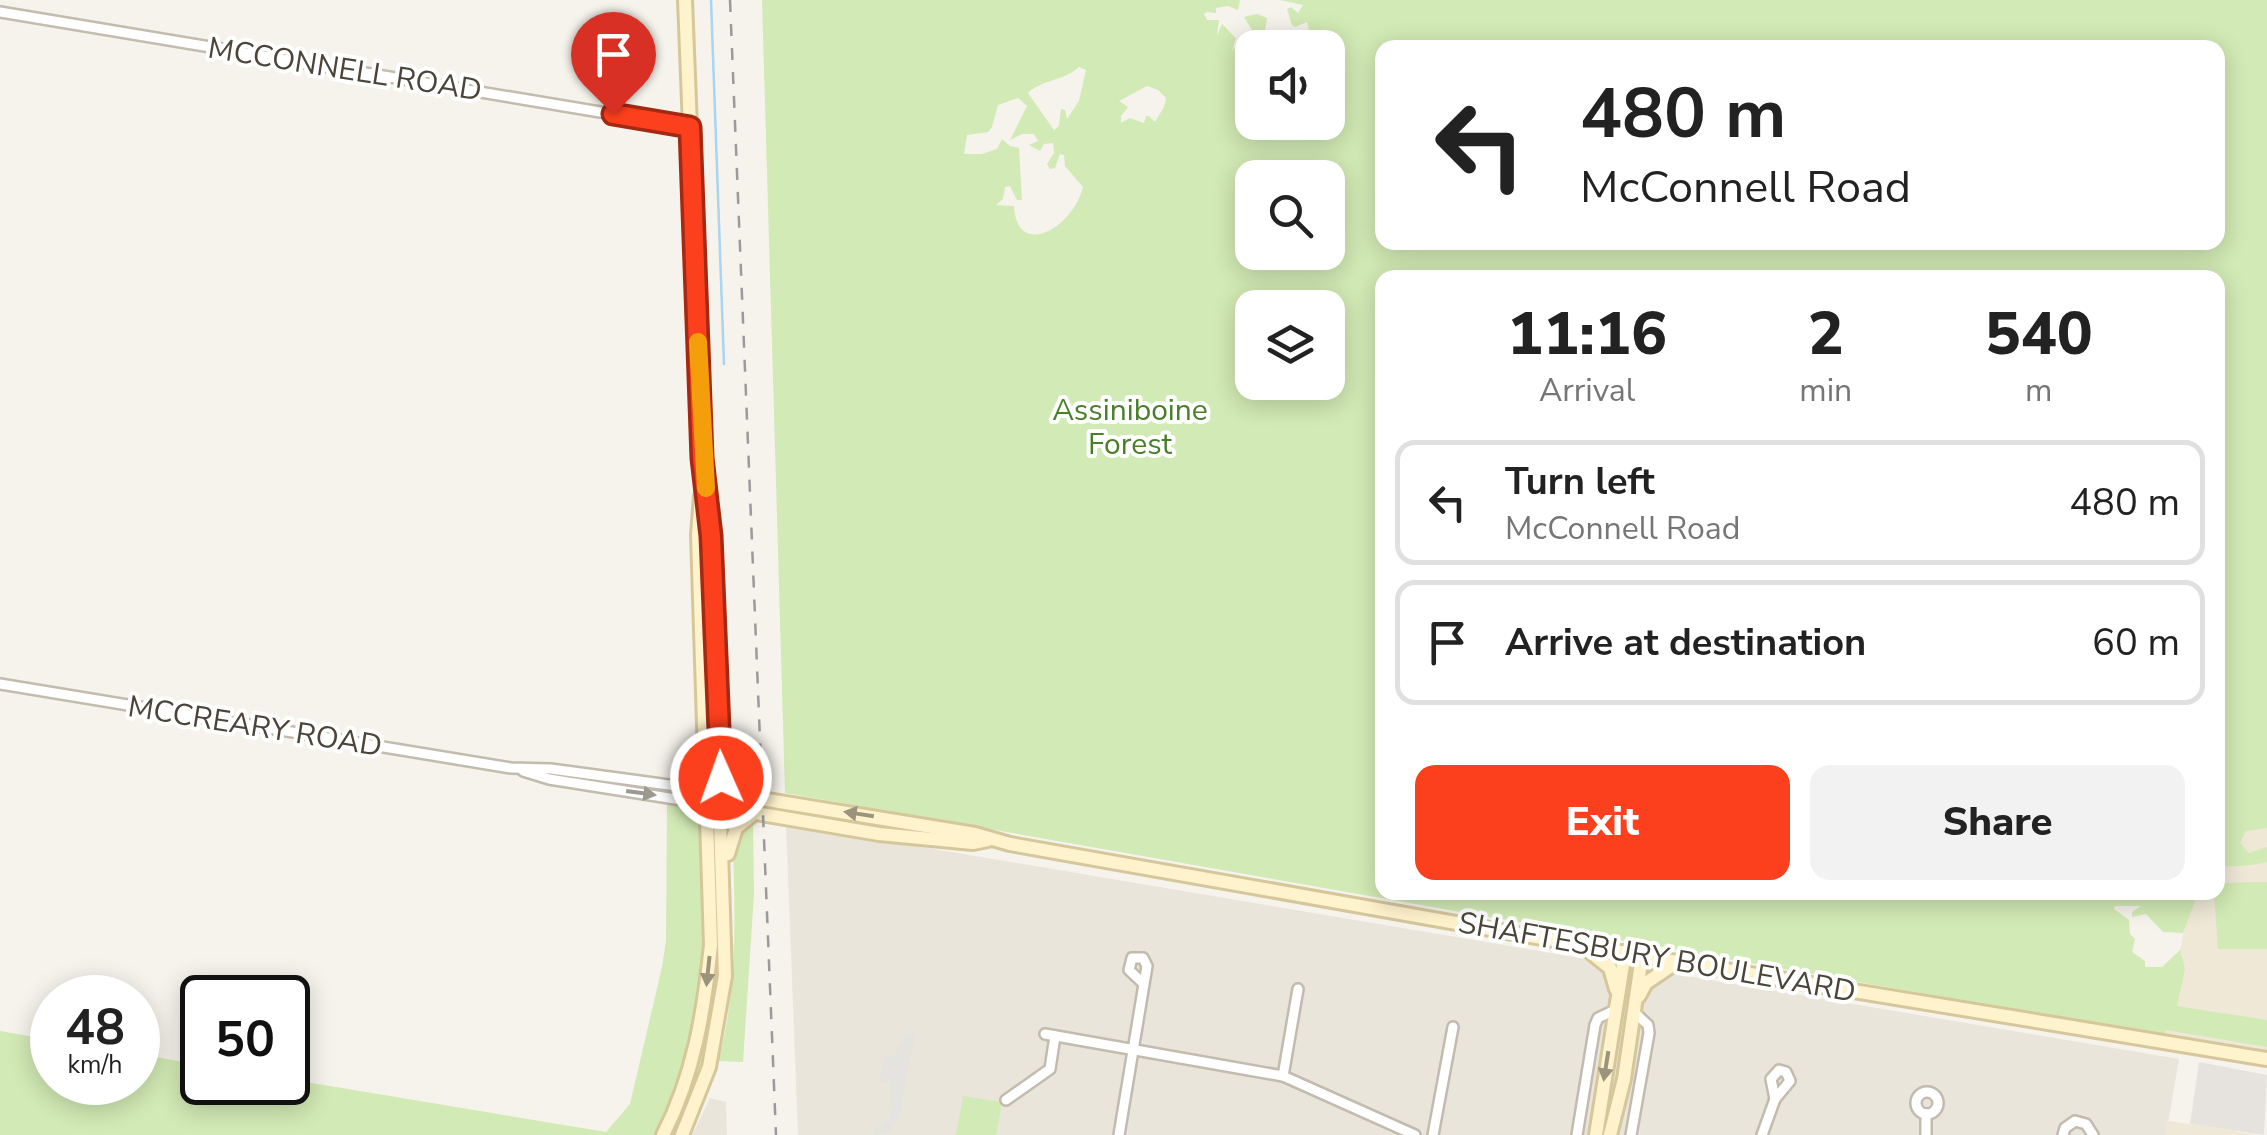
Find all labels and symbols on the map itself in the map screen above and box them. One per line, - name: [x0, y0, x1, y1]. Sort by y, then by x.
- pin: [571, 12, 656, 115]
- street label: MCCONNELL ROAD: [205, 28, 485, 111]
- park label: Assiniboine Forest: [1052, 390, 1208, 465]
- street label: MCCREARY ROAD: [125, 686, 385, 767]
- position arrow: [669, 726, 773, 830]
- one-way arrow: [625, 785, 657, 801]
- one-way arrow: [842, 806, 874, 822]
- street label: SHAFTESBURY BOULEVARD: [1455, 902, 1859, 1013]
- one-way arrow: [700, 956, 716, 988]
- speed limit sign: 50: [180, 975, 310, 1105]
- one-way arrow: [1598, 1050, 1613, 1082]

